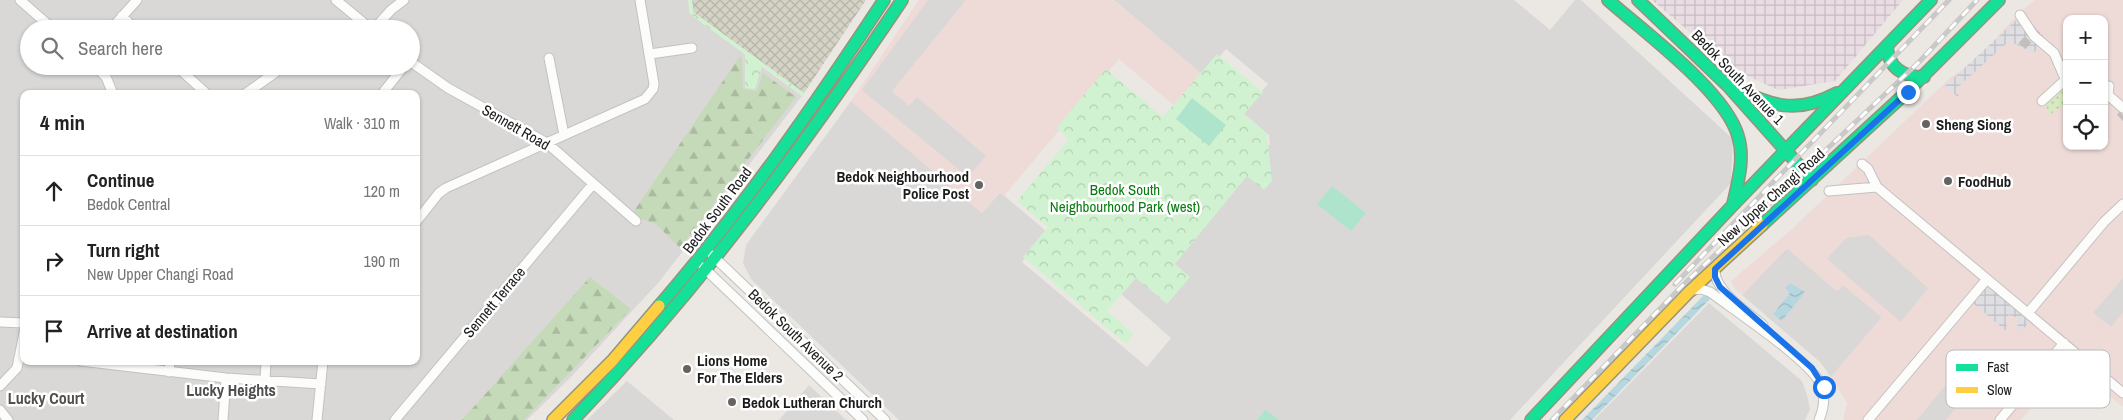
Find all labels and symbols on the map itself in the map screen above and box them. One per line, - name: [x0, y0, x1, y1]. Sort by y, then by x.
- street label: Bedok South Avenue 1: [1687, 25, 1789, 129]
- route end: [1897, 81, 1920, 104]
- street label: Sennett Road: [478, 99, 554, 155]
- place label: Sheng Siong: [1936, 114, 2012, 135]
- marker: Sheng Siong: [1920, 118, 1932, 130]
- street label: New Upper Changi Road: [1713, 143, 1829, 251]
- street label: Bedok South Road: [678, 162, 756, 258]
- place label: Bedok Neighbourhood Police Post: [836, 166, 969, 204]
- place label: FoodHub: [1958, 171, 2011, 192]
- marker: FoodHub: [1942, 175, 1954, 187]
- marker: Bedok Neighbourhood Police Post: [973, 179, 985, 191]
- park label: Bedok South Neighbourhood Park (west): [1050, 179, 1200, 217]
- street label: Sennett Terrace: [458, 262, 530, 342]
- street label: Bedok South Avenue 2: [744, 284, 848, 386]
- place label: Lions Home For The Elders: [697, 350, 783, 388]
- legend: [1946, 350, 2110, 408]
- text: Fast: [1987, 358, 2009, 376]
- marker: Lions Home For The Elders: [681, 363, 693, 375]
- route start: [1813, 376, 1836, 399]
- district label: Lucky Heights: [186, 379, 276, 401]
- text: Slow: [1987, 381, 2013, 399]
- district label: Lucky Court: [8, 387, 85, 409]
- place label: Bedok Lutheran Church: [742, 392, 882, 413]
- marker: Bedok Lutheran Church: [726, 396, 738, 408]

